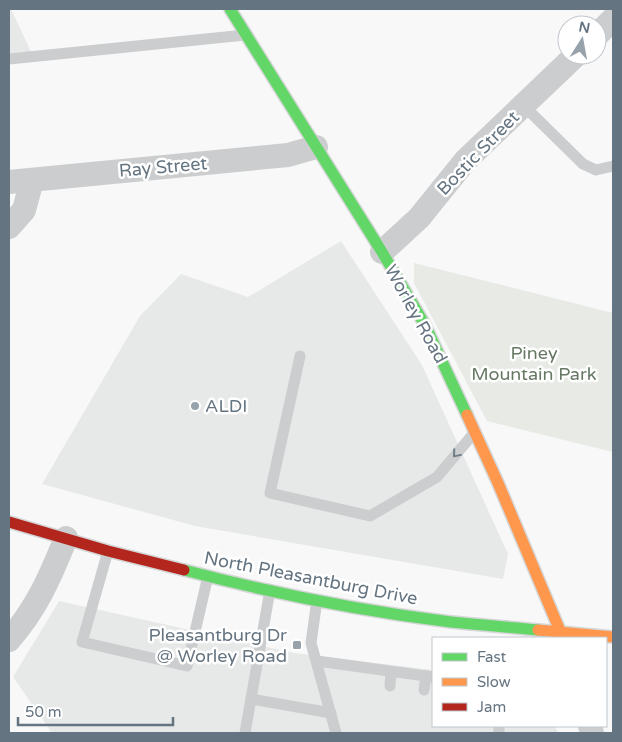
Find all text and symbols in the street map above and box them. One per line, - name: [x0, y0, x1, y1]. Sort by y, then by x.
- north arrow: [557, 15, 607, 65]
- text: N: [577, 18, 592, 37]
- street label: Bostic Street: [432, 106, 524, 200]
- street label: Ray Street: [118, 152, 208, 182]
- street label: Worley Road: [380, 261, 452, 367]
- park label: Piney Mountain Park: [471, 342, 597, 385]
- place label: ALDI: [205, 395, 247, 417]
- marker: ALDI: [189, 400, 201, 412]
- one-way arrow: [453, 448, 461, 457]
- street label: North Pleasantburg Drive: [202, 546, 420, 610]
- place label: Pleasantburg Dr @ Worley Road: [149, 624, 287, 667]
- legend: [432, 637, 607, 727]
- marker: Pleasantburg Dr @ Worley Road: [291, 639, 303, 651]
- text: Fast: [477, 648, 507, 666]
- text: Slow: [477, 673, 511, 691]
- scale bar: [18, 694, 172, 726]
- text: Jam: [477, 698, 506, 716]
- text: 50 m: [25, 703, 62, 721]

